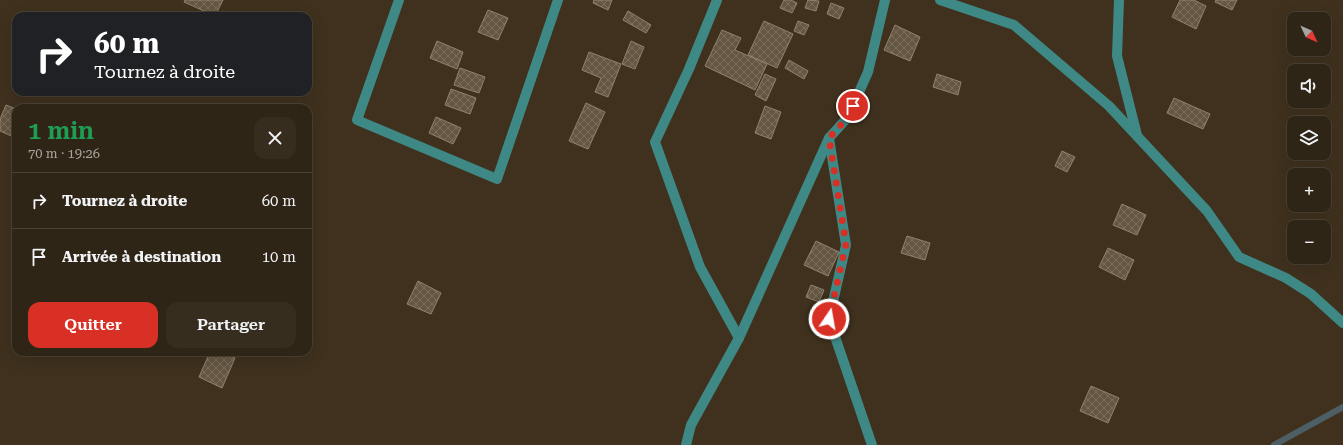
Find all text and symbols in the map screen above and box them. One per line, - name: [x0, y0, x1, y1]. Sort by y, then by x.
- north arrow: [1287, 12, 1331, 56]
- map controls: [1287, 12, 1331, 264]
- text: 60 m: [94, 27, 159, 60]
- icon: right: [28, 28, 80, 80]
- text: Tournez à droite: [94, 61, 235, 82]
- button: sound: [1287, 64, 1331, 108]
- pin: [836, 89, 870, 123]
- icon: arrive: [842, 95, 864, 117]
- button: layers: [1287, 116, 1331, 160]
- text: 1 min: [28, 117, 94, 145]
- button: close: [254, 117, 296, 159]
- text: 70 m · 19:26: [28, 146, 100, 161]
- button: +: [1287, 168, 1331, 212]
- icon: right: [28, 190, 50, 212]
- text: Tournez à droite: [62, 192, 187, 210]
- text: 60 m: [262, 192, 296, 210]
- button: −: [1287, 220, 1331, 264]
- icon: arrive: [28, 246, 50, 268]
- text: Arrivée à destination: [62, 248, 221, 266]
- text: 10 m: [262, 248, 296, 266]
- position arrow: [808, 298, 850, 340]
- button: Quitter: [28, 302, 158, 348]
- button: Partager: [166, 302, 296, 348]

